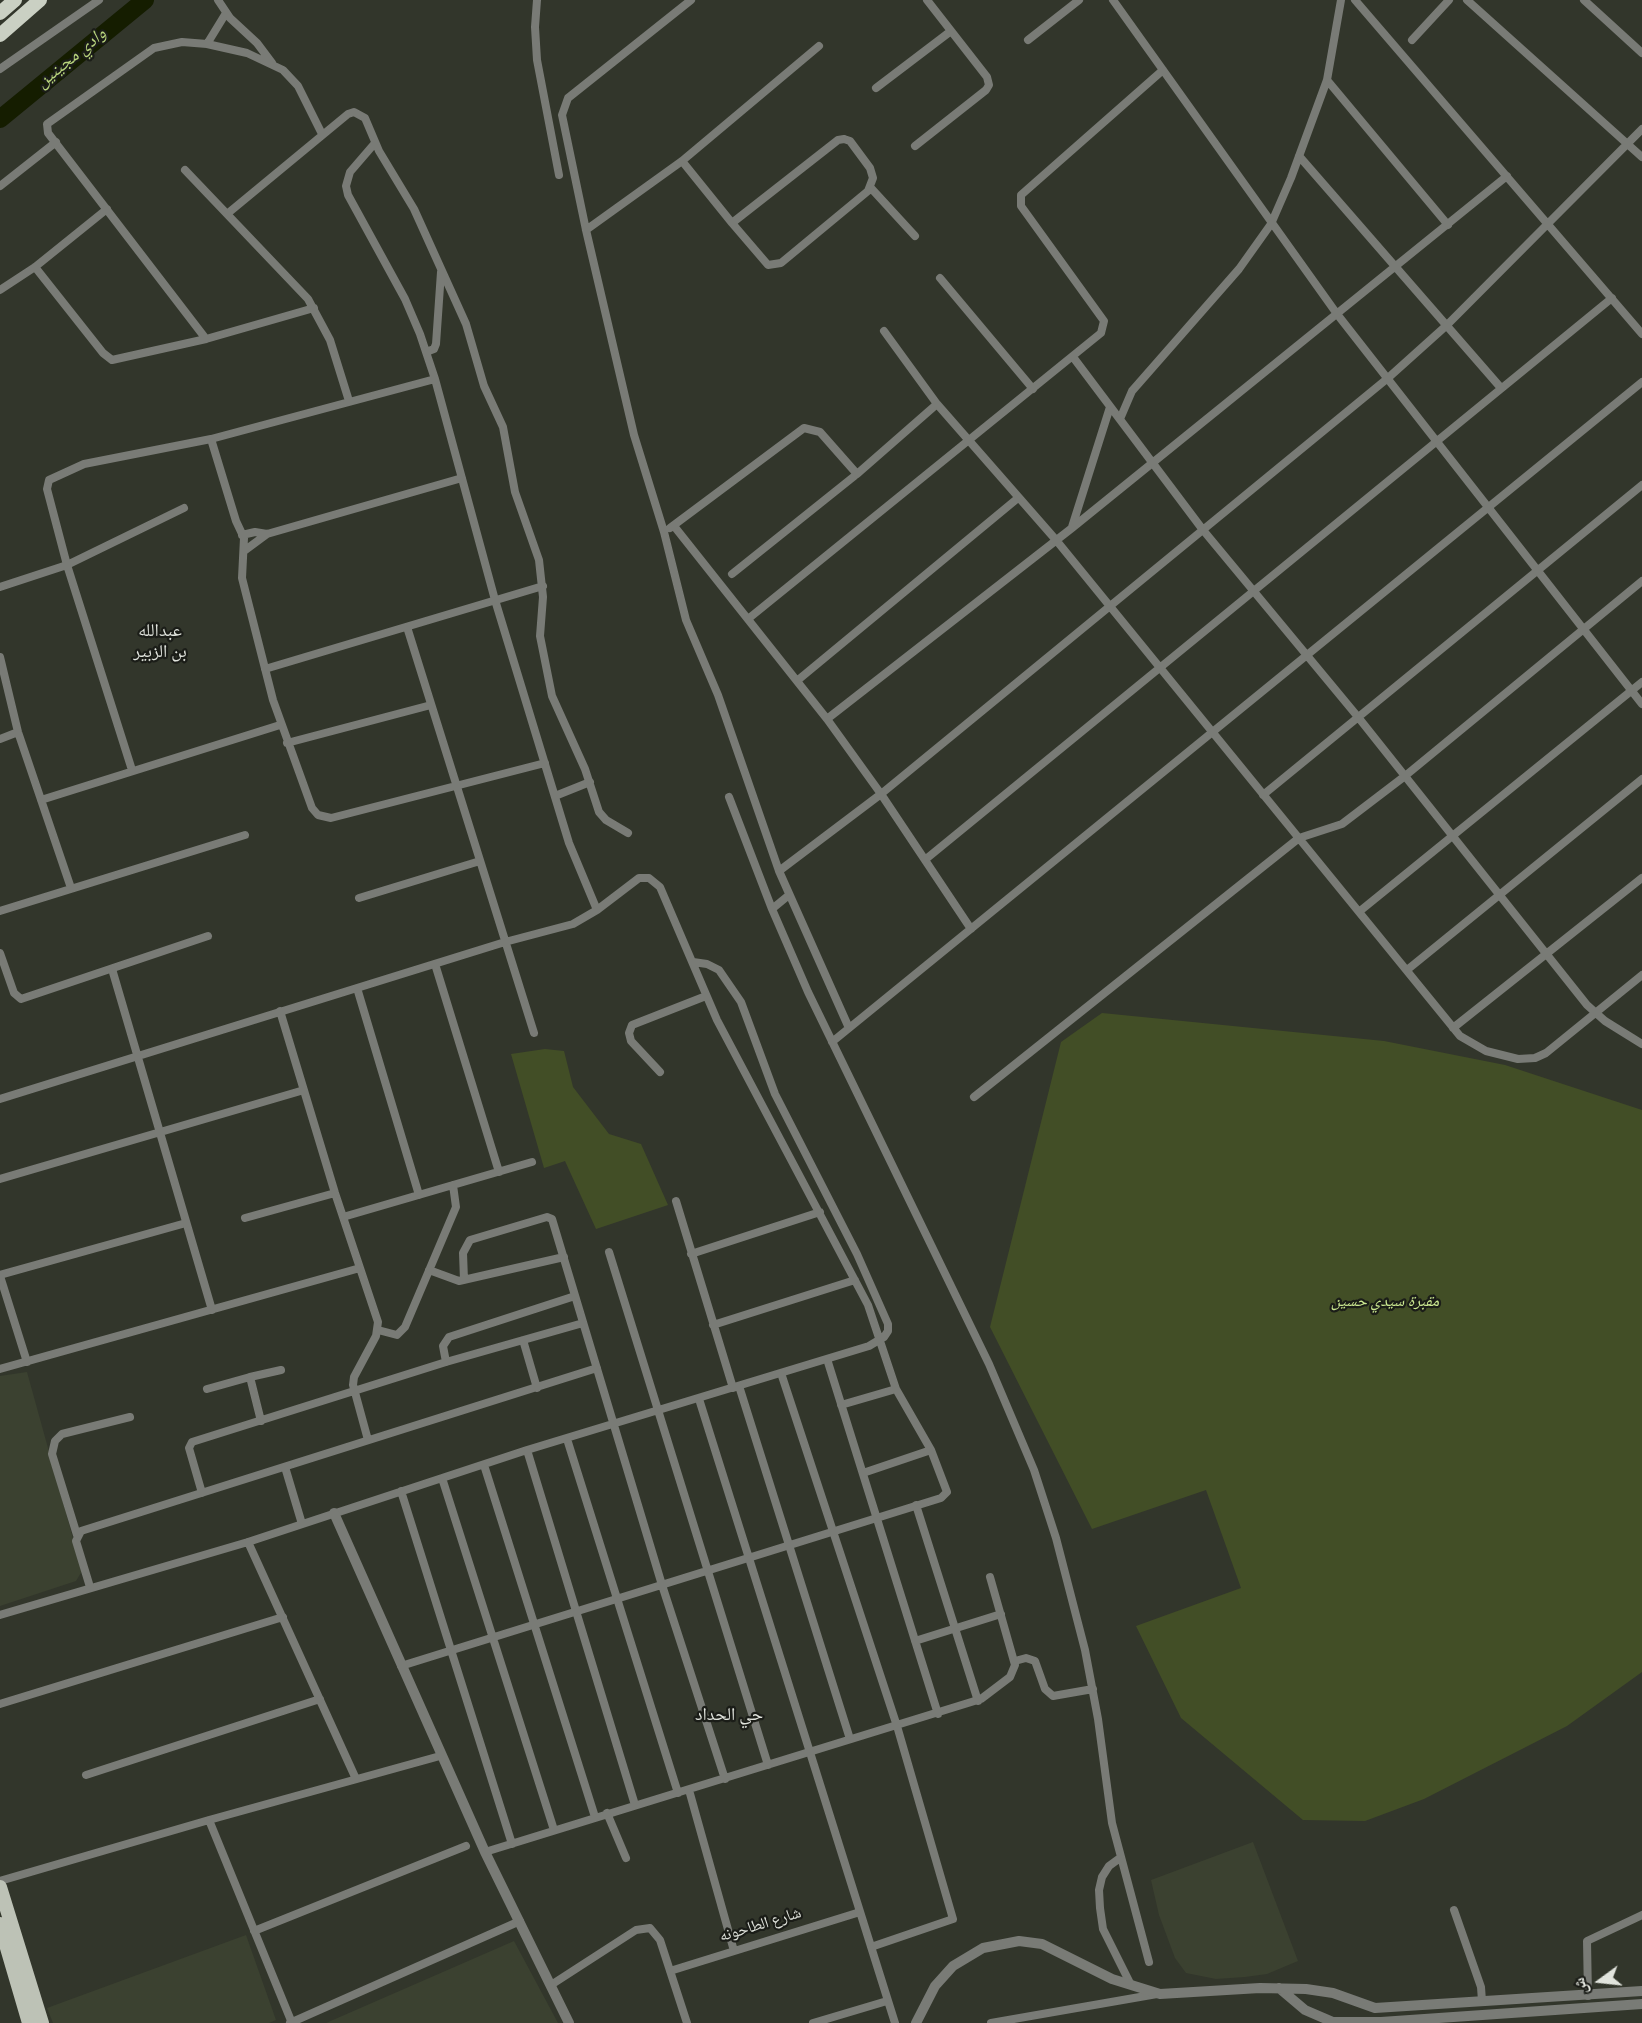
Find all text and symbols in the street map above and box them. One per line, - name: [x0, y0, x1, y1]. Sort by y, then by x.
- water label: وادي مجينين: [33, 25, 113, 95]
- district label: عبدالله بن الزبير: [133, 623, 187, 666]
- park label: مقبرة سيدي حسين: [1331, 1294, 1439, 1314]
- district label: حي الحداد: [695, 1707, 763, 1729]
- street label: شارع الطاحونه: [718, 1905, 804, 1949]
- north arrow: [1570, 1951, 1630, 2011]
- text: ش: [1567, 1974, 1597, 1997]

